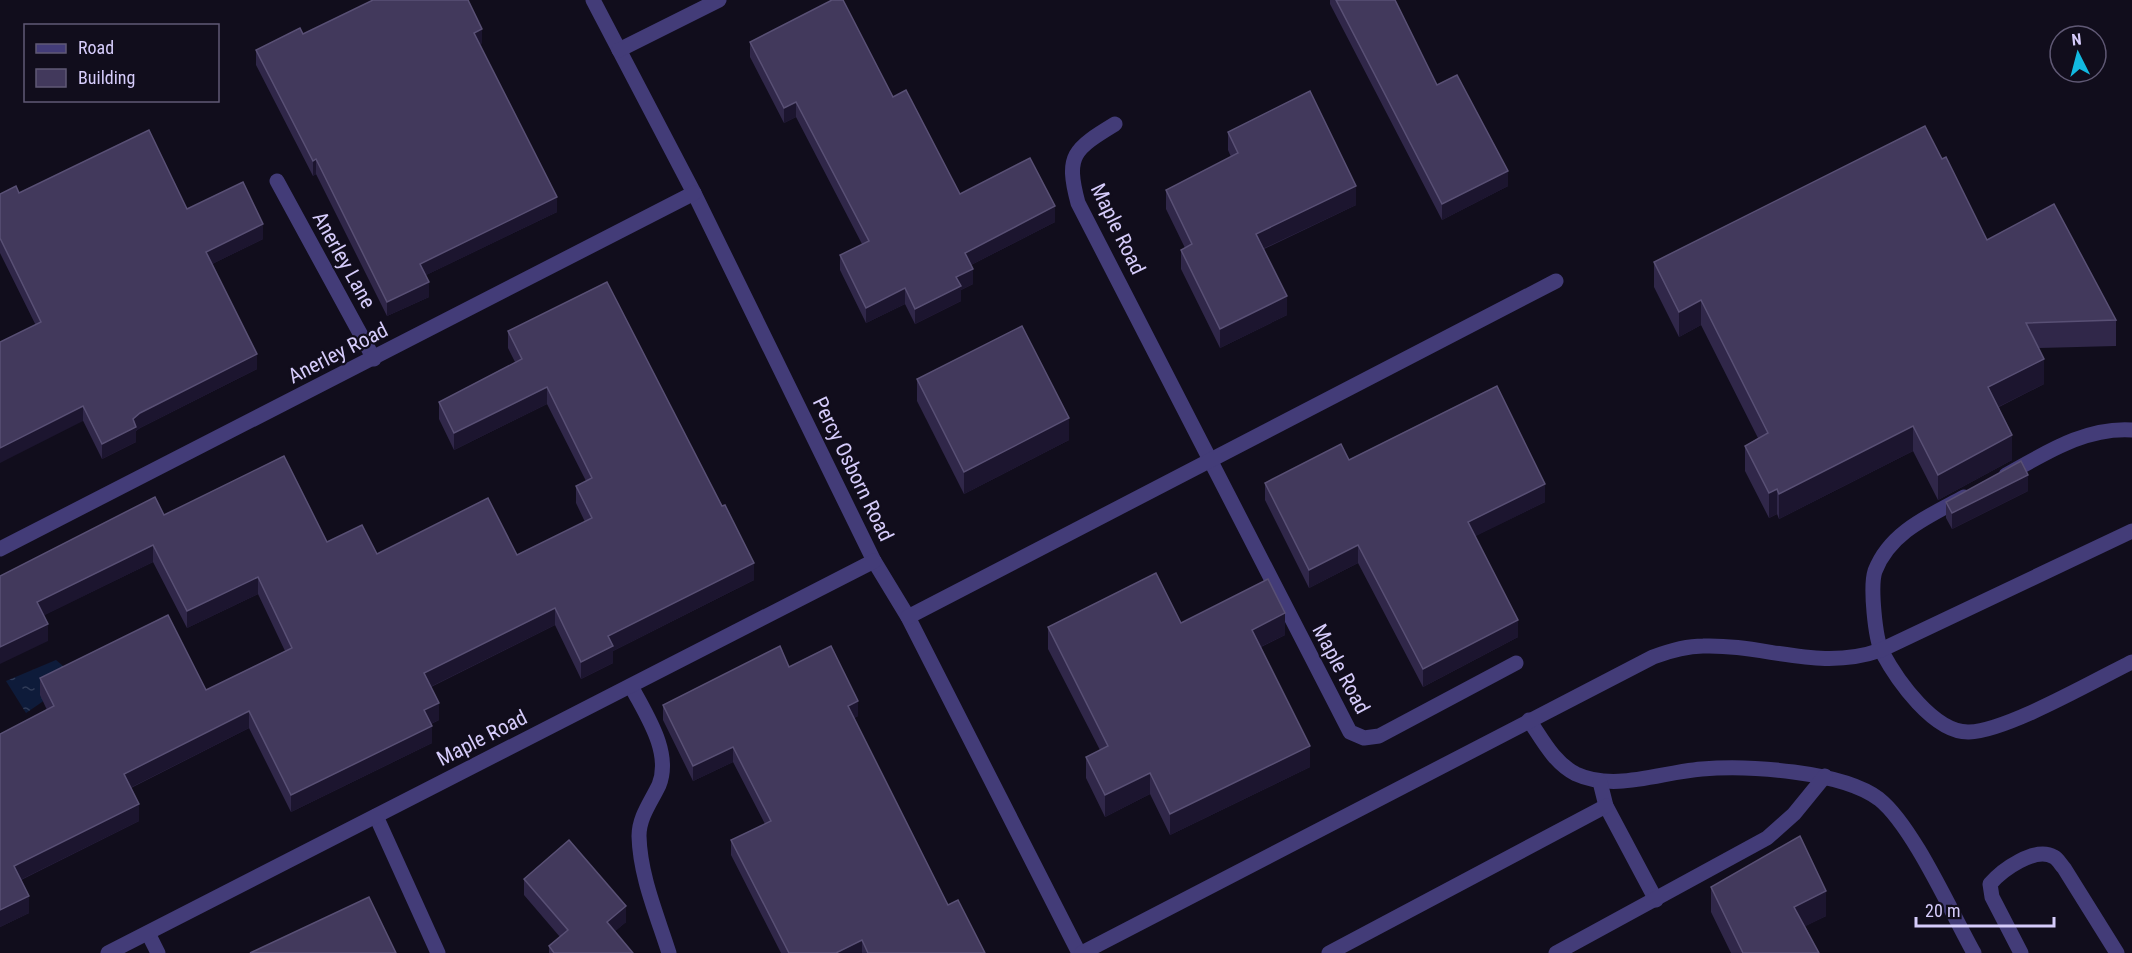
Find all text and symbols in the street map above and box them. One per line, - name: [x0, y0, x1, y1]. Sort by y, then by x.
- legend: [24, 24, 219, 102]
- north arrow: [2048, 24, 2108, 84]
- text: N: [2071, 30, 2082, 50]
- text: Road: [78, 37, 114, 58]
- text: Building: [78, 67, 135, 88]
- street label: Maple Road: [1086, 180, 1150, 278]
- street label: Anerley Lane: [308, 208, 380, 313]
- street label: Anerley Road: [284, 318, 392, 388]
- street label: Percy Osborn Road: [808, 393, 898, 545]
- street label: Maple Road: [1307, 620, 1375, 718]
- street label: Maple Road: [433, 705, 531, 771]
- scale bar: [1916, 890, 2054, 928]
- text: 20 m: [1925, 900, 1960, 921]

